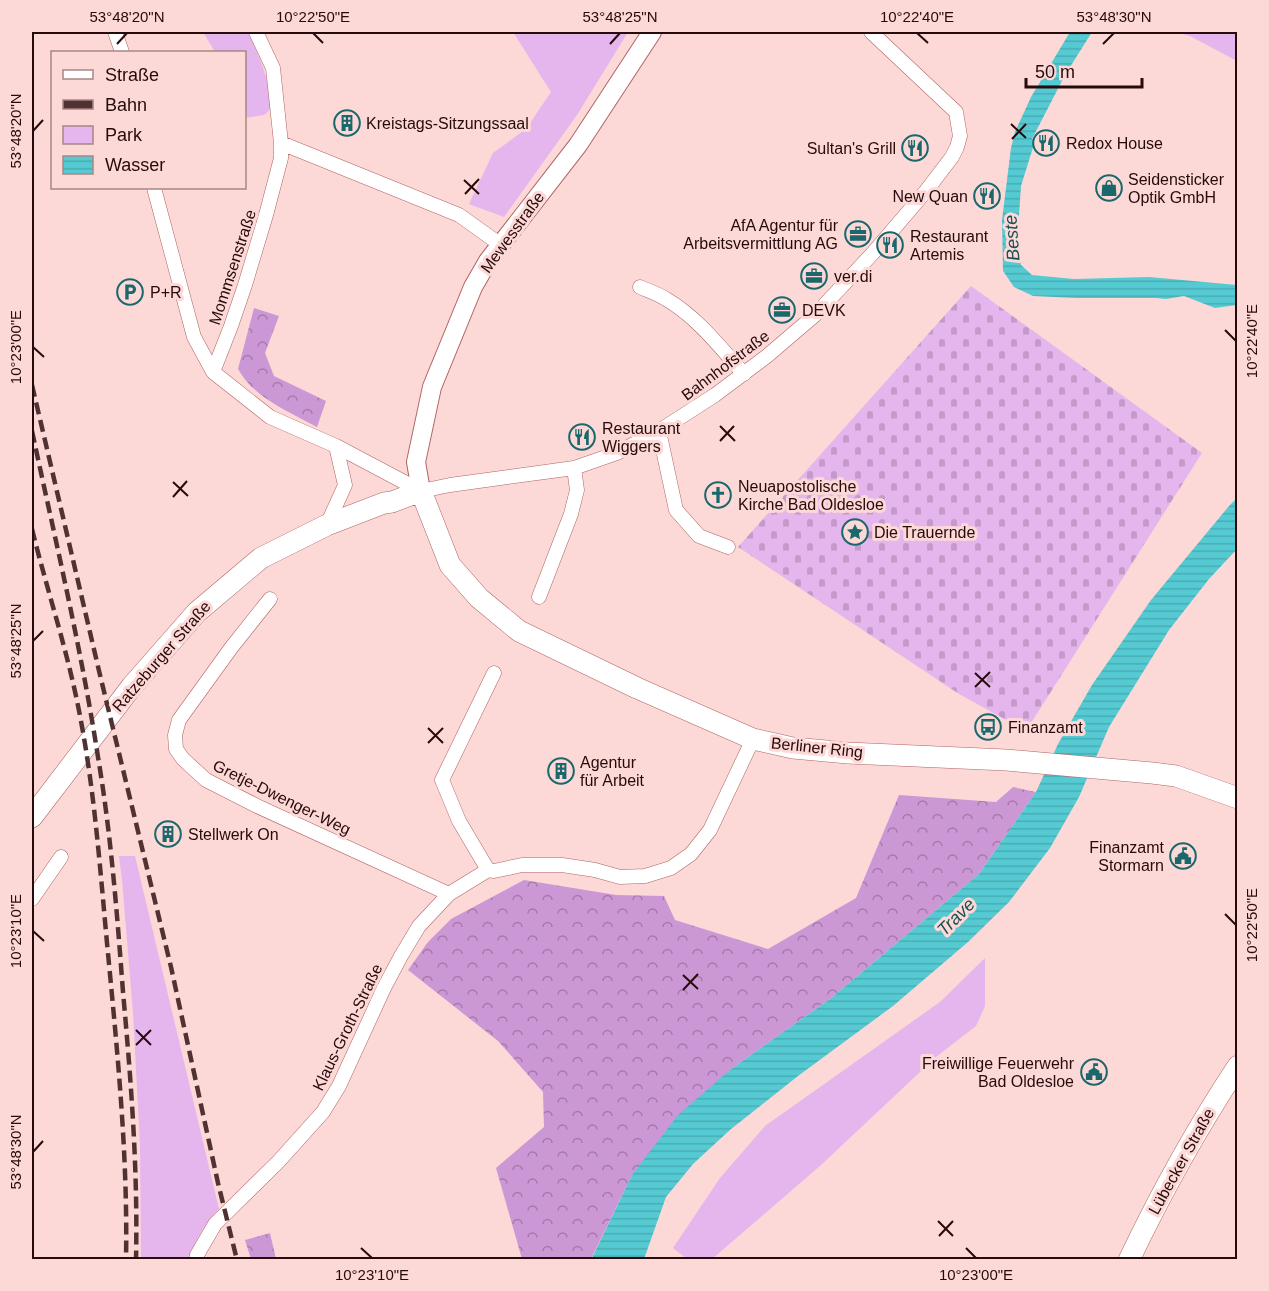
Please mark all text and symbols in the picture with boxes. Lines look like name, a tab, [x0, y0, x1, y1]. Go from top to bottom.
text: 53°48'20"N	[89, 8, 165, 25]
text: 10°22'50"E	[276, 8, 350, 25]
text: 53°48'25"N	[582, 8, 658, 25]
text: 10°22'40"E	[880, 8, 954, 25]
text: 53°48'30"N	[1076, 8, 1152, 25]
legend	[51, 51, 246, 189]
scale bar	[1026, 51, 1142, 89]
text: 50 m	[1035, 62, 1075, 82]
text: Straße	[105, 65, 159, 85]
text: 53°48'20"N	[7, 93, 24, 169]
text: Bahn	[105, 95, 147, 115]
building icon: Kreistags-Sitzungssaal	[332, 108, 362, 138]
place label: Kreistags-Sitzungssaal	[366, 115, 529, 132]
text: Park	[105, 125, 143, 145]
restaurant icon: Redox House	[1031, 128, 1061, 158]
restaurant icon: Sultan's Grill	[900, 133, 930, 163]
place label: Redox House	[1066, 135, 1163, 152]
place label: Sultan's Grill	[807, 140, 896, 157]
text: Wasser	[105, 155, 165, 175]
place label: Seidensticker Optik GmbH	[1128, 171, 1225, 206]
shop icon: Seidensticker Optik GmbH	[1094, 173, 1124, 203]
restaurant icon: New Quan	[972, 181, 1002, 211]
street label: Mewesstraße	[477, 188, 548, 276]
place label: New Quan	[892, 188, 968, 205]
street label: Mommsenstraße	[206, 207, 259, 327]
water label: Beste	[1000, 214, 1024, 262]
place label: AfA Agentur für Arbeitsvermittlung AG	[683, 217, 839, 252]
office icon: AfA Agentur für Arbeitsvermittlung AG	[843, 219, 873, 249]
place label: Restaurant Artemis	[910, 228, 989, 263]
restaurant icon: Restaurant Artemis	[875, 230, 905, 260]
office icon: ver.di	[799, 261, 829, 291]
place label: ver.di	[834, 268, 872, 285]
parking icon: P+R	[115, 277, 145, 307]
place label: P+R	[150, 284, 182, 301]
office icon: DEVK	[767, 295, 797, 325]
place label: DEVK	[802, 302, 846, 319]
text: 10°22'40"E	[1243, 304, 1260, 378]
text: 10°23'00"E	[7, 310, 24, 384]
street label: Bahnhofstraße	[678, 327, 772, 404]
place label: Restaurant Wiggers	[602, 420, 681, 455]
restaurant icon: Restaurant Wiggers	[567, 422, 597, 452]
place label: Neuapostolische Kirche Bad Oldesloe	[738, 478, 884, 513]
church icon: Neuapostolische Kirche Bad Oldesloe	[703, 480, 733, 510]
place icon: Die Trauernde	[840, 517, 870, 547]
place label: Die Trauernde	[874, 524, 975, 541]
street label: Ratzeburger Straße	[109, 598, 214, 715]
text: 53°48'25"N	[7, 603, 24, 679]
bus stop icon: Finanzamt	[973, 712, 1003, 742]
place label: Finanzamt	[1008, 719, 1083, 736]
street label: Berliner Ring	[770, 734, 864, 761]
place label: Agentur für Arbeit	[580, 754, 645, 789]
building icon: Agentur für Arbeit	[546, 756, 576, 786]
street label: Gretje-Dwenger-Weg	[210, 757, 353, 838]
building icon: Stellwerk On	[153, 819, 183, 849]
place label: Stellwerk On	[188, 826, 279, 843]
place label: Finanzamt Stormarn	[1089, 839, 1165, 874]
public building icon: Finanzamt Stormarn	[1168, 841, 1198, 871]
text: 10°22'50"E	[1243, 888, 1260, 962]
text: 10°23'10"E	[7, 894, 24, 968]
water label: Trave	[933, 894, 979, 940]
street label: Klaus-Groth-Straße	[309, 961, 386, 1093]
place label: Freiwillige Feuerwehr Bad Oldesloe	[922, 1055, 1075, 1090]
public building icon: Freiwillige Feuerwehr Bad Oldesloe	[1079, 1057, 1109, 1087]
street label: Lübecker Straße	[1145, 1105, 1218, 1217]
text: 53°48'30"N	[7, 1114, 24, 1190]
text: 10°23'10"E	[335, 1266, 409, 1283]
text: 10°23'00"E	[939, 1266, 1013, 1283]

